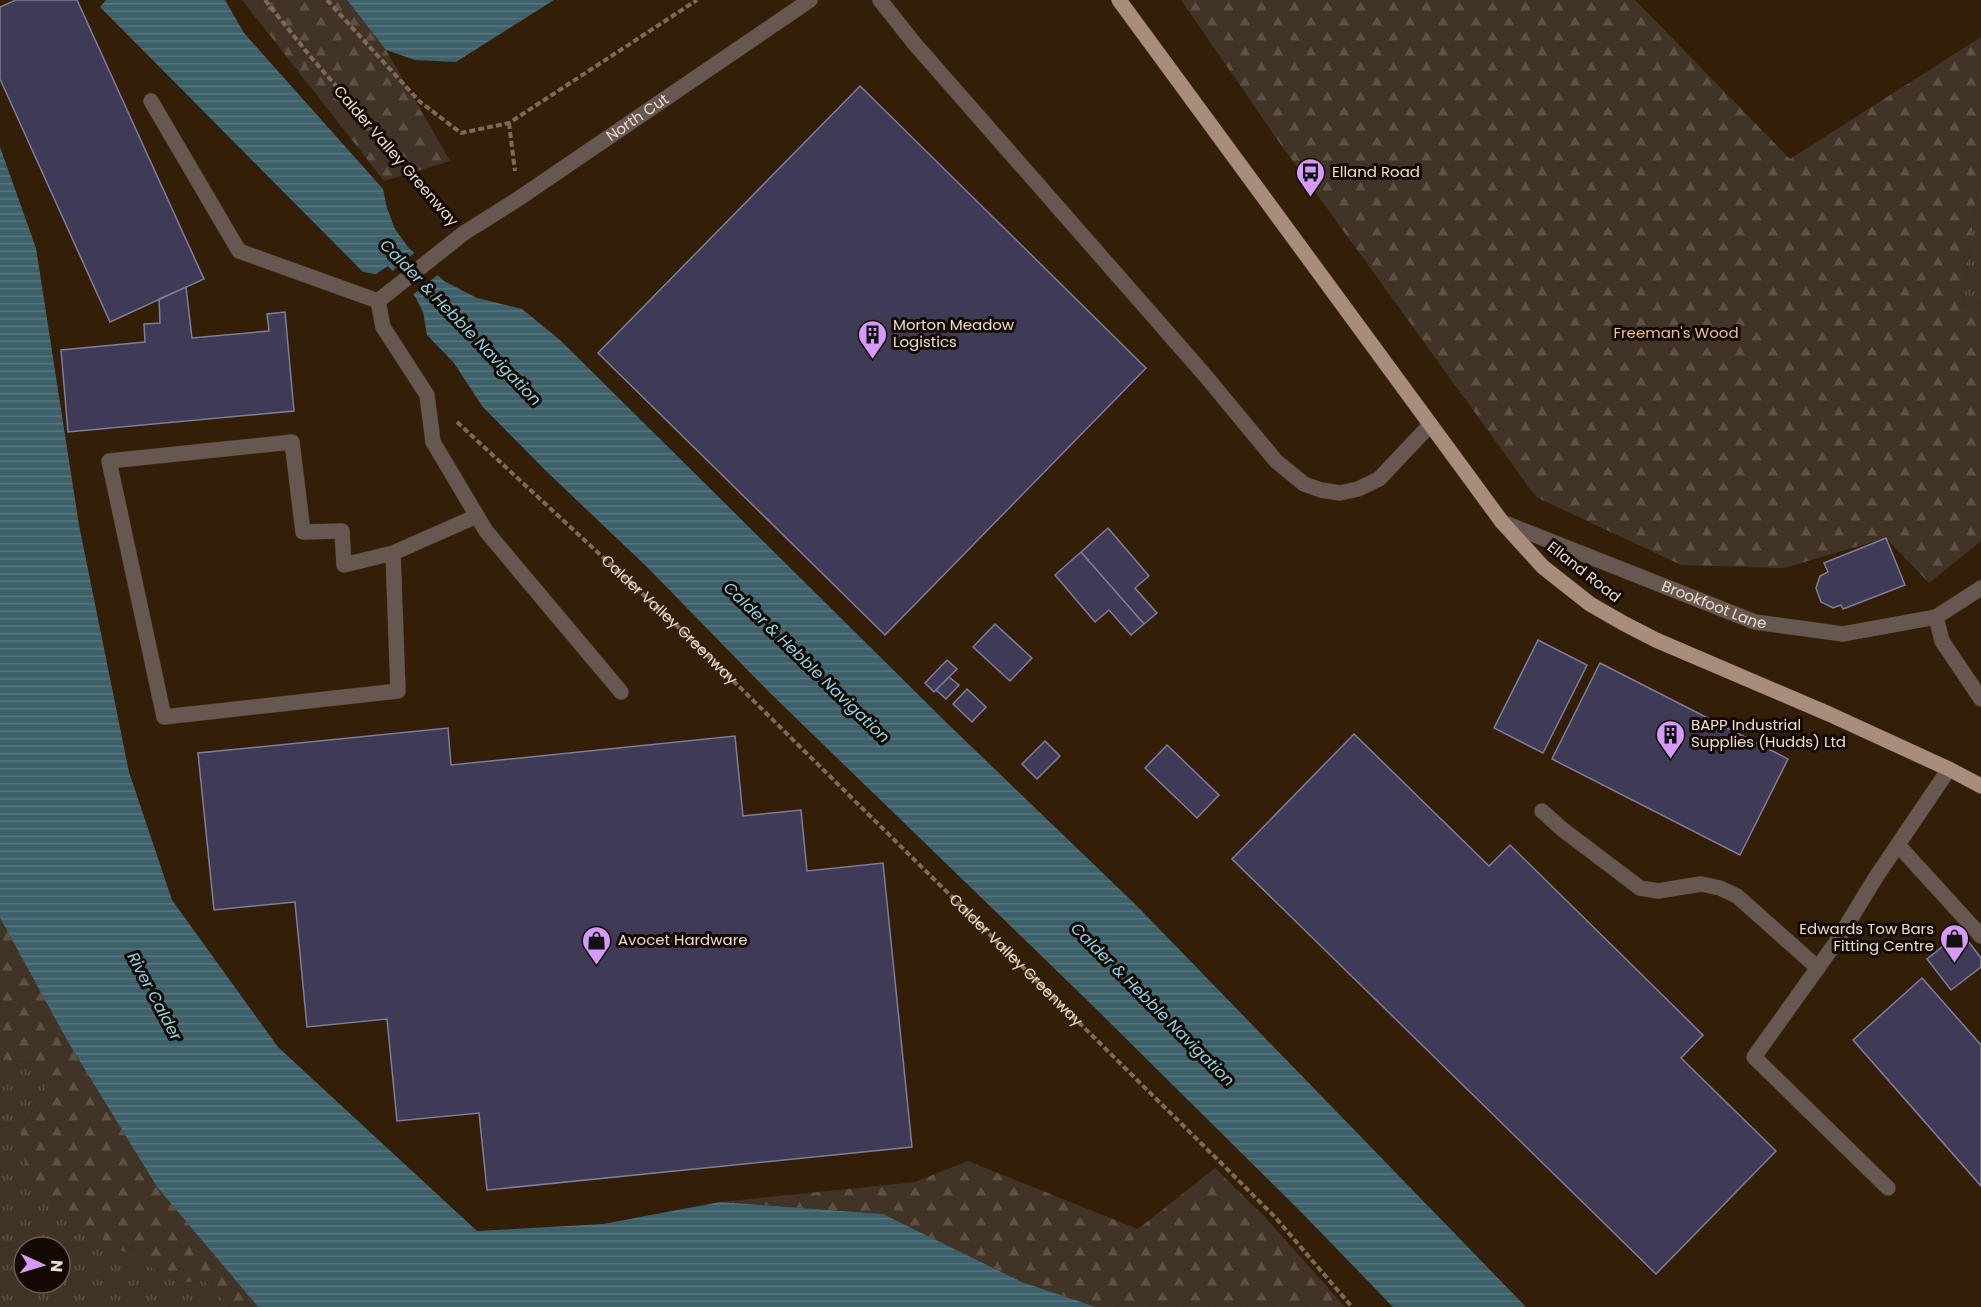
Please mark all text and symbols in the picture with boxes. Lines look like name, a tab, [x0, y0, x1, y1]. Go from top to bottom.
street label: Calder Valley Greenway	[329, 81, 464, 231]
street label: North Cut	[602, 88, 673, 146]
bus stop icon: Elland Road	[1295, 156, 1327, 198]
place label: Elland Road	[1332, 161, 1420, 182]
water label: Calder & Hebble Navigation	[375, 234, 547, 411]
place label: Morton Meadow Logistics	[893, 314, 1015, 352]
building icon: Morton Meadow Logistics	[856, 318, 888, 360]
park label: Freeman's Wood	[1613, 322, 1739, 343]
street label: Elland Road	[1543, 536, 1625, 607]
street label: Calder Valley Greenway	[597, 550, 743, 689]
street label: Brookfoot Lane	[1659, 575, 1768, 633]
water label: Calder & Hebble Navigation	[718, 576, 895, 748]
place label: BAPP Industrial Supplies (Hudds) Ltd	[1691, 714, 1846, 752]
building icon: BAPP Industrial Supplies (Hudds) Ltd	[1654, 718, 1686, 760]
street label: Calder Valley Greenway	[945, 889, 1088, 1031]
water label: Calder & Hebble Navigation	[1066, 917, 1240, 1091]
place label: Edwards Tow Bars Fitting Centre	[1799, 918, 1934, 956]
shop icon: Edwards Tow Bars Fitting Centre	[1939, 922, 1971, 964]
shop icon: Avocet Hardware	[581, 924, 613, 966]
place label: Avocet Hardware	[618, 929, 748, 950]
water label: River Calder	[122, 948, 188, 1045]
north arrow	[12, 1235, 72, 1295]
text: N	[45, 1259, 68, 1273]

